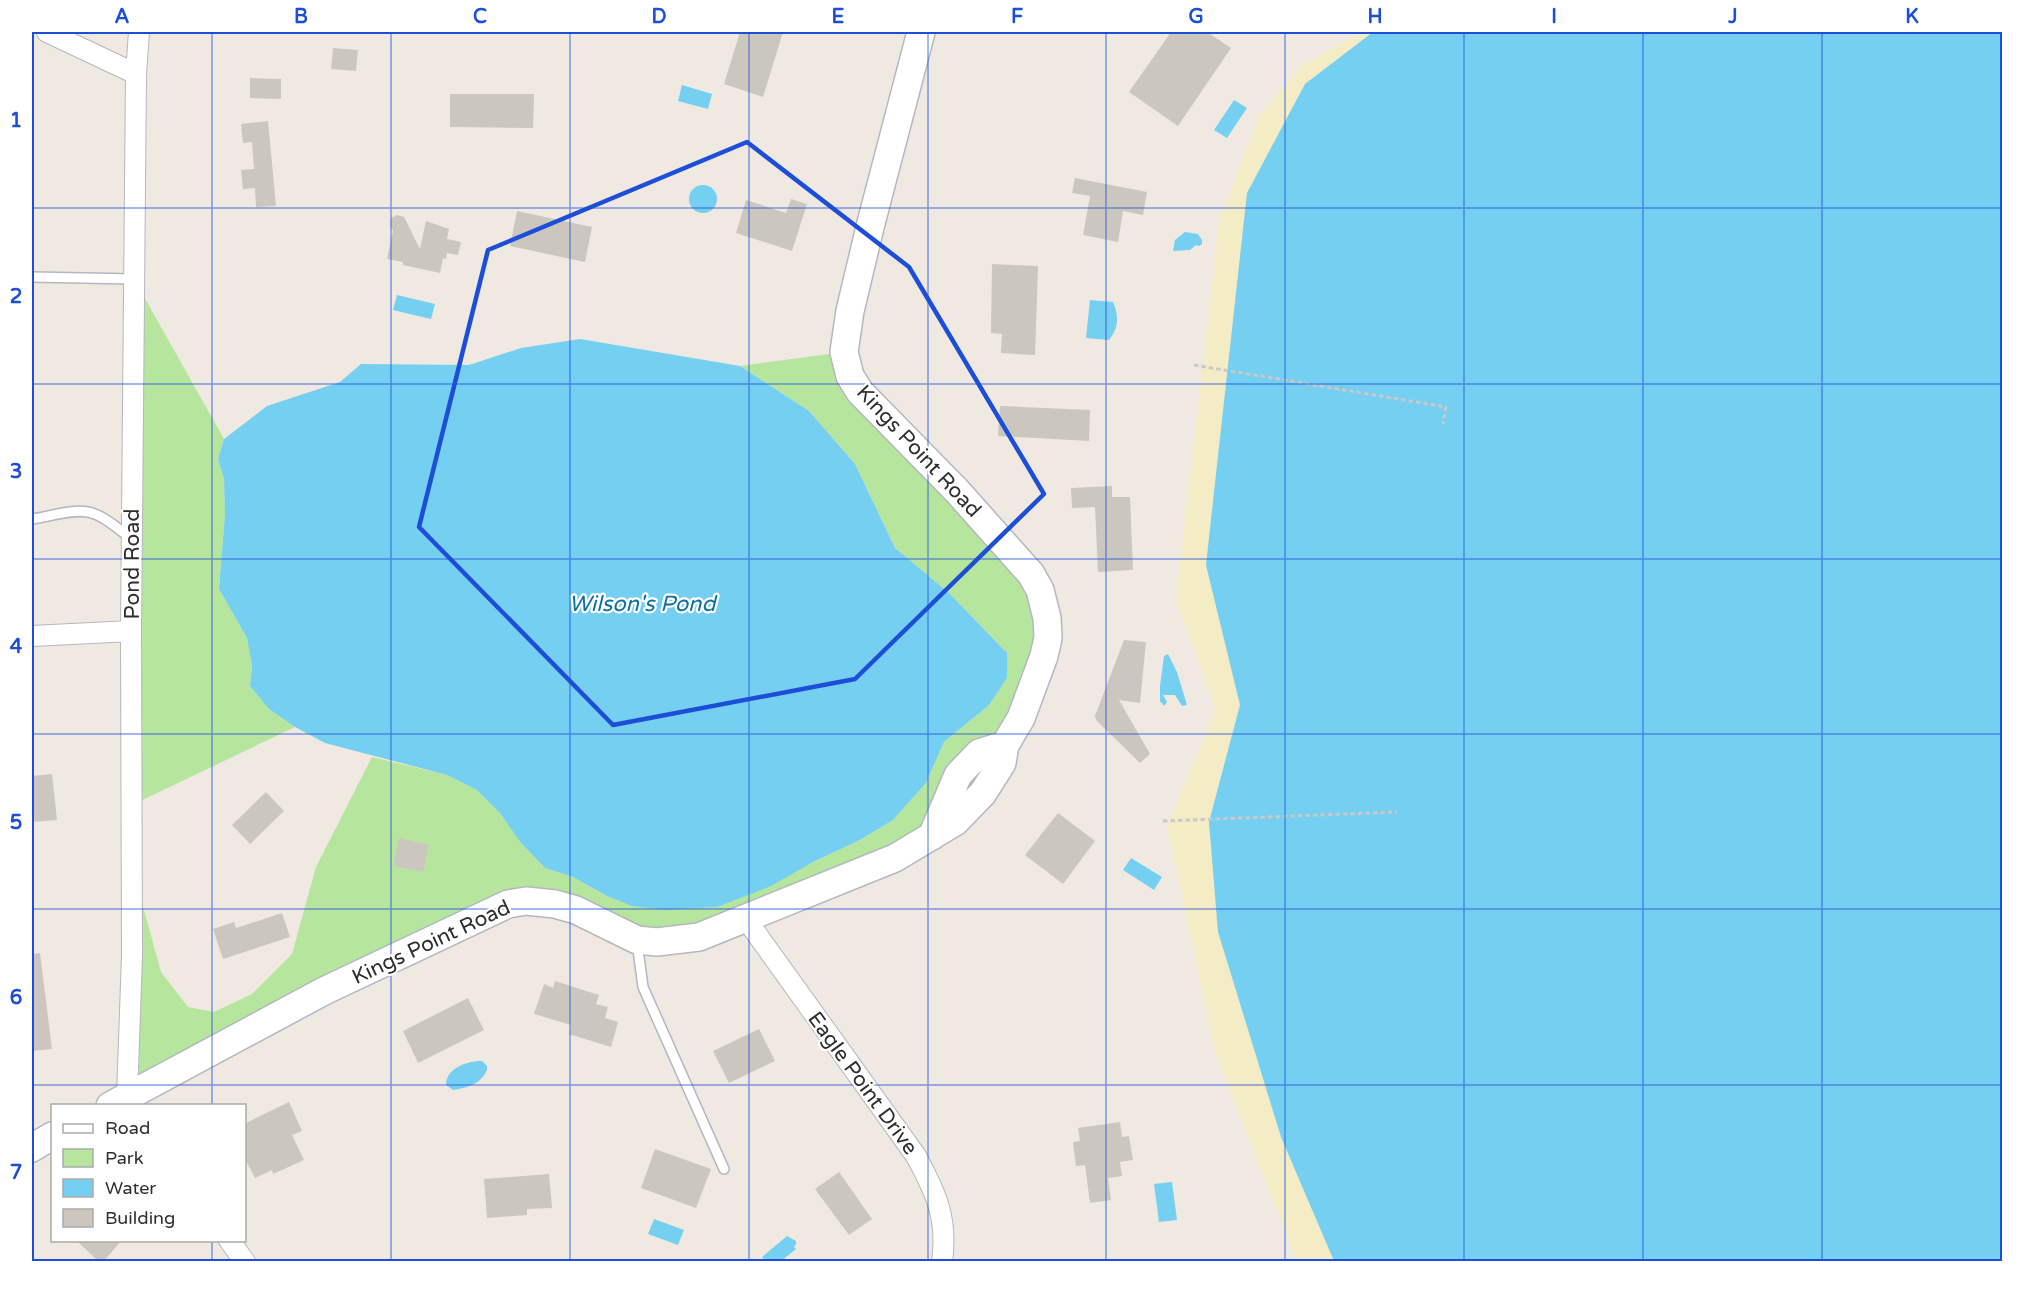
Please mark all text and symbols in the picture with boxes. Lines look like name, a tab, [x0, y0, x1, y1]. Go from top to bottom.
text: A	[115, 5, 130, 29]
text: B	[294, 5, 308, 29]
text: C	[473, 5, 487, 29]
text: D	[651, 5, 667, 29]
text: E	[832, 5, 845, 29]
text: F	[1011, 5, 1023, 29]
text: G	[1188, 5, 1204, 29]
text: H	[1367, 5, 1383, 29]
text: I	[1551, 5, 1557, 29]
text: J	[1727, 5, 1738, 29]
text: K	[1905, 5, 1919, 29]
text: 1	[10, 109, 22, 133]
text: 2	[10, 285, 22, 309]
street label: Kings Point Road	[851, 380, 986, 523]
text: 3	[10, 460, 22, 484]
street label: Pond Road	[120, 509, 145, 619]
water label: Wilson's Pond	[569, 591, 718, 617]
text: 4	[10, 635, 23, 659]
text: 5	[10, 811, 22, 835]
street label: Kings Point Road	[348, 895, 514, 990]
text: 6	[10, 986, 22, 1010]
street label: Eagle Point Drive	[802, 1007, 923, 1160]
legend	[51, 1104, 246, 1242]
text: Road	[105, 1117, 150, 1139]
text: Park	[105, 1147, 144, 1169]
text: 7	[10, 1161, 22, 1185]
text: Water	[105, 1177, 156, 1199]
text: Building	[105, 1207, 175, 1229]

